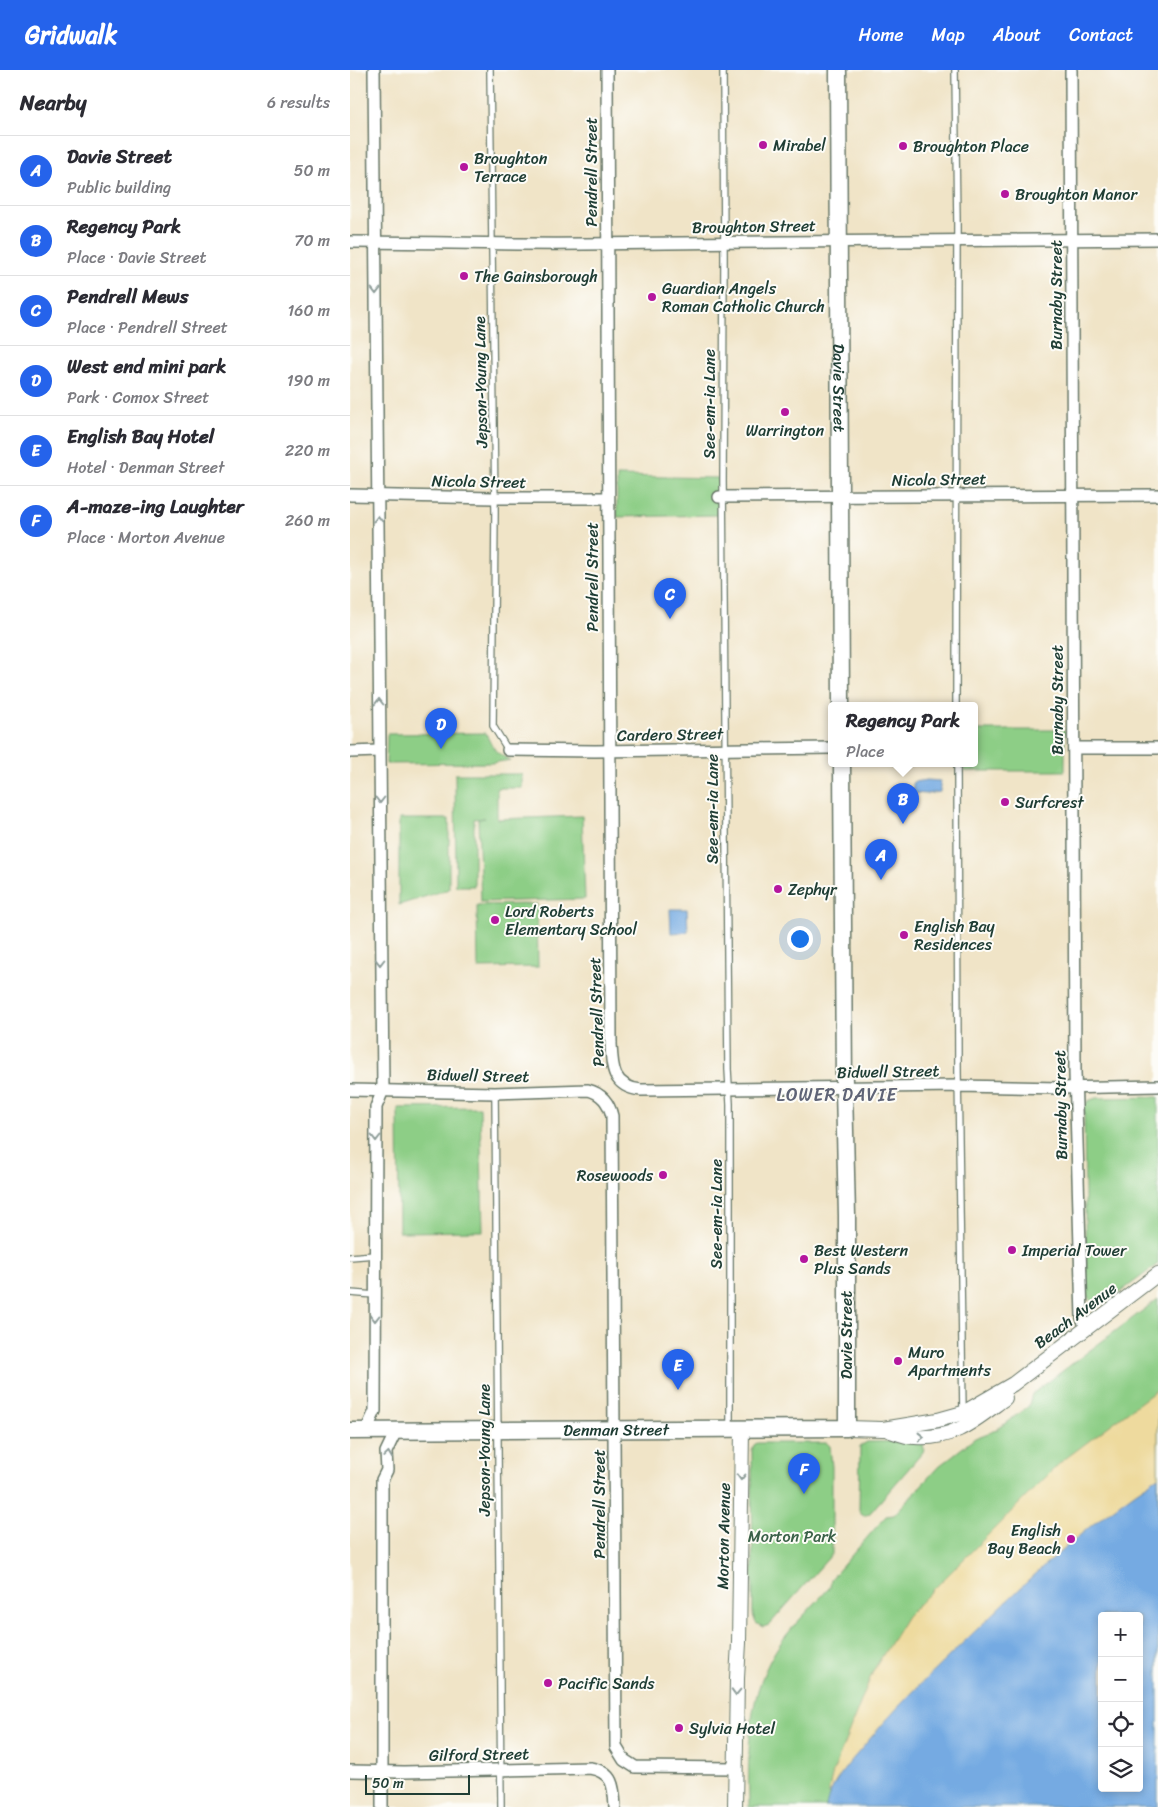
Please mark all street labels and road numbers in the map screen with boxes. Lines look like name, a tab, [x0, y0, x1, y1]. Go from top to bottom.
street label: Pendrell Street	[577, 117, 606, 227]
street label: Broughton Street	[692, 211, 816, 242]
street label: Burnaby Street	[1042, 240, 1071, 350]
street label: Jepson-Young Lane	[465, 316, 496, 449]
street label: Davie Street	[824, 344, 854, 432]
street label: See-em-ia Lane	[695, 349, 724, 459]
street label: Nicola Street	[891, 464, 987, 495]
street label: Nicola Street	[431, 466, 527, 497]
street label: Pendrell Street	[578, 522, 607, 632]
street label: Burnaby Street	[1043, 645, 1072, 755]
street label: Cardero Street	[617, 719, 724, 750]
street label: See-em-ia Lane	[698, 754, 727, 864]
street label: Pendrell Street	[580, 957, 613, 1067]
street label: Burnaby Street	[1045, 1050, 1076, 1160]
street label: Bidwell Street	[836, 1056, 940, 1087]
street label: Bidwell Street	[426, 1060, 530, 1091]
street label: See-em-ia Lane	[702, 1159, 731, 1269]
street label: Beach Avenue	[1027, 1274, 1123, 1356]
street label: Davie Street	[832, 1291, 861, 1379]
street label: Jepson-Young Lane	[470, 1384, 499, 1517]
street label: Denman Street	[563, 1415, 669, 1445]
street label: Pendrell Street	[585, 1449, 614, 1559]
street label: Morton Avenue	[708, 1482, 739, 1590]
street label: Gilford Street	[429, 1739, 529, 1770]

